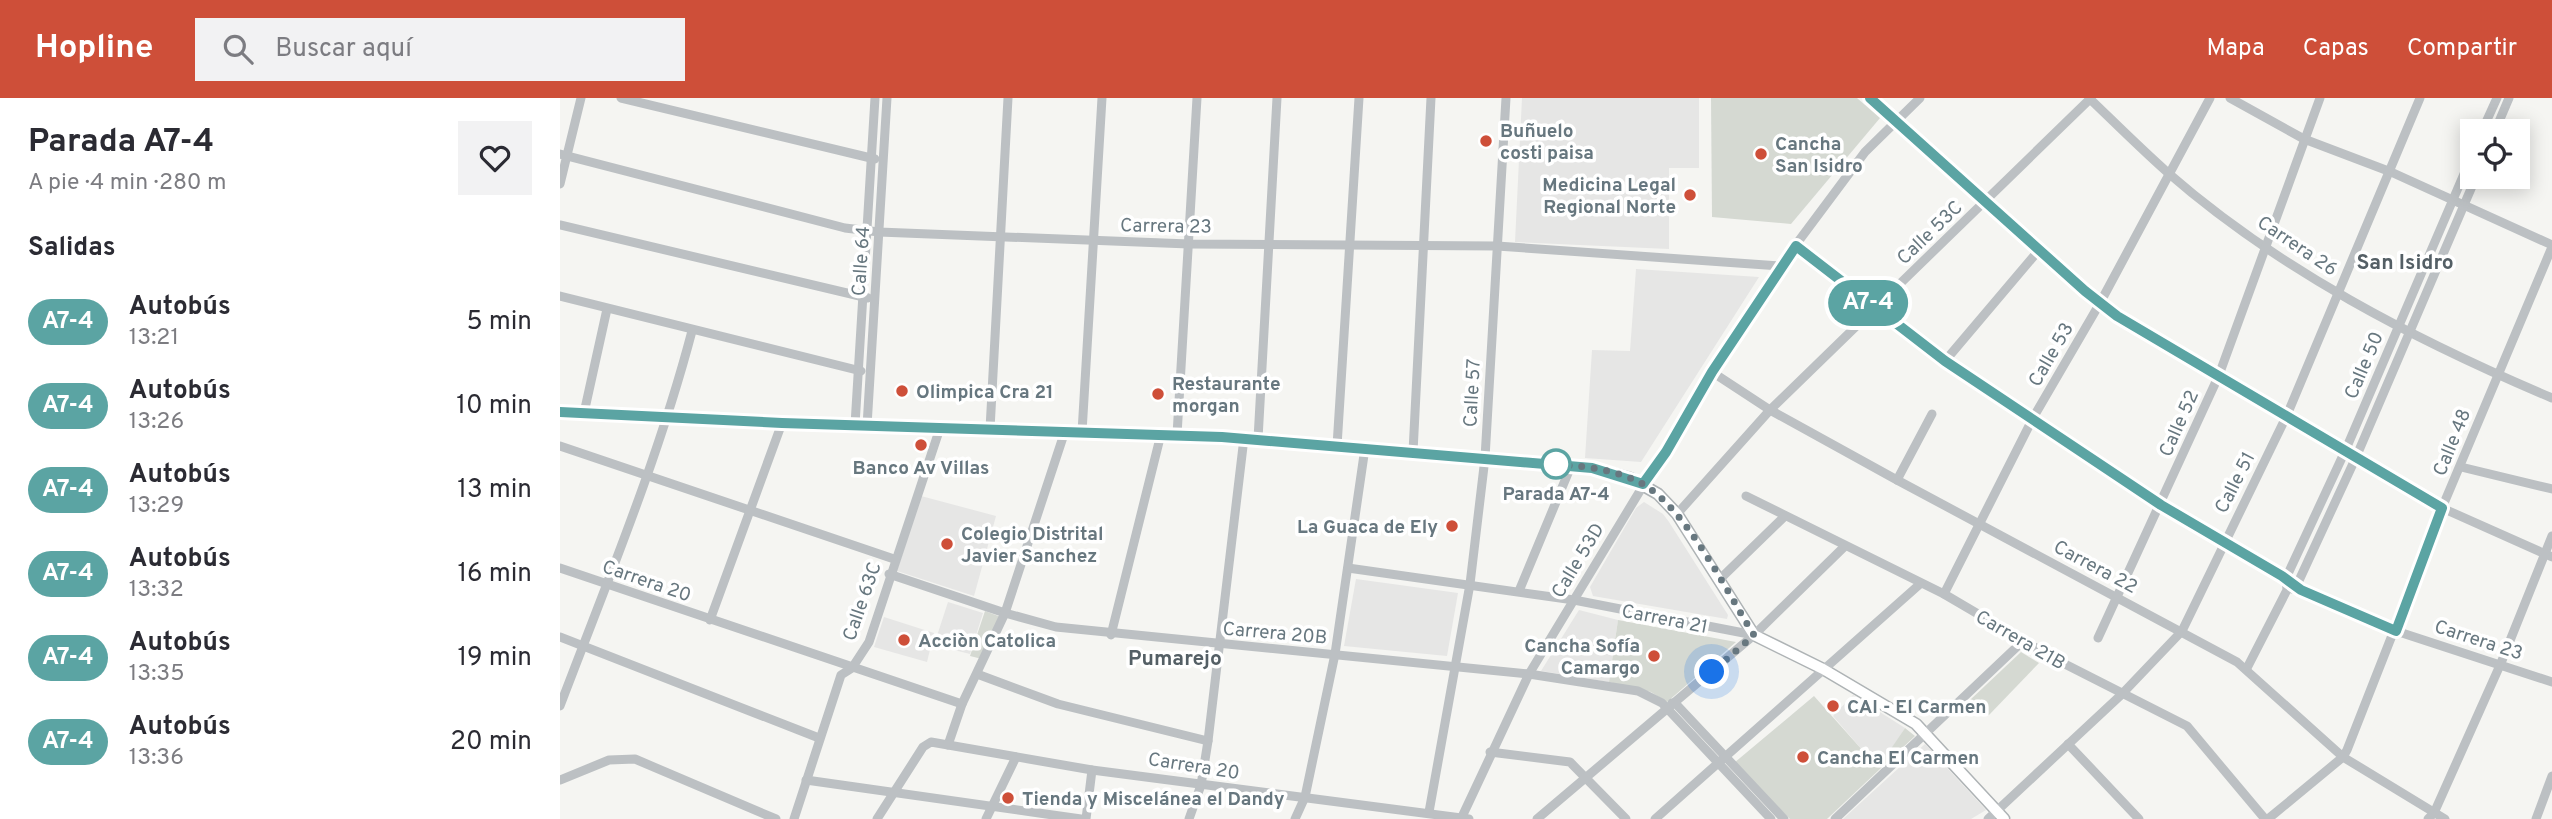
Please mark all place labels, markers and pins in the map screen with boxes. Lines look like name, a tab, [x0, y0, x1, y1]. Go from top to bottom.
place label: Buñuelo costi paisa	[1500, 120, 1594, 166]
marker: Buñuelo costi paisa	[1478, 133, 1494, 149]
place label: Cancha San Isidro	[1775, 133, 1863, 179]
marker: Cancha San Isidro	[1753, 146, 1769, 162]
place label: Medicina Legal Regional Norte	[1542, 174, 1676, 220]
marker: Medicina Legal Regional Norte	[1682, 187, 1698, 203]
place label: Restaurante morgan	[1172, 373, 1281, 419]
place label: Olimpica Cra 21	[916, 381, 1054, 405]
marker: Olimpica Cra 21	[894, 383, 910, 399]
marker: Restaurante morgan	[1150, 386, 1166, 402]
marker: Banco Av Villas	[913, 437, 929, 453]
marker: Parada A7-4	[1541, 449, 1571, 479]
place label: Banco Av Villas	[853, 457, 989, 481]
place label: Parada A7-4	[1502, 483, 1610, 507]
place label: La Guaca de Ely	[1297, 516, 1438, 540]
marker: La Guaca de Ely	[1444, 518, 1460, 534]
place label: Colegio Distrital Javier Sanchez	[961, 523, 1103, 569]
marker: Colegio Distrital Javier Sanchez	[939, 536, 955, 552]
place label: Acciòn Catolica	[918, 630, 1056, 654]
marker: Acciòn Catolica	[896, 632, 912, 648]
place label: Cancha Sofía Camargo	[1524, 635, 1640, 681]
marker: Cancha Sofía Camargo	[1646, 648, 1662, 664]
place label: CAI - El Carmen	[1847, 696, 1987, 720]
marker: CAI - El Carmen	[1825, 698, 1841, 714]
place label: Cancha El Carmen	[1817, 747, 1979, 771]
marker: Cancha El Carmen	[1795, 749, 1811, 765]
place label: Tienda y Miscelánea el Dandy	[1022, 788, 1285, 812]
marker: Tienda y Miscelánea el Dandy	[1000, 790, 1016, 806]

